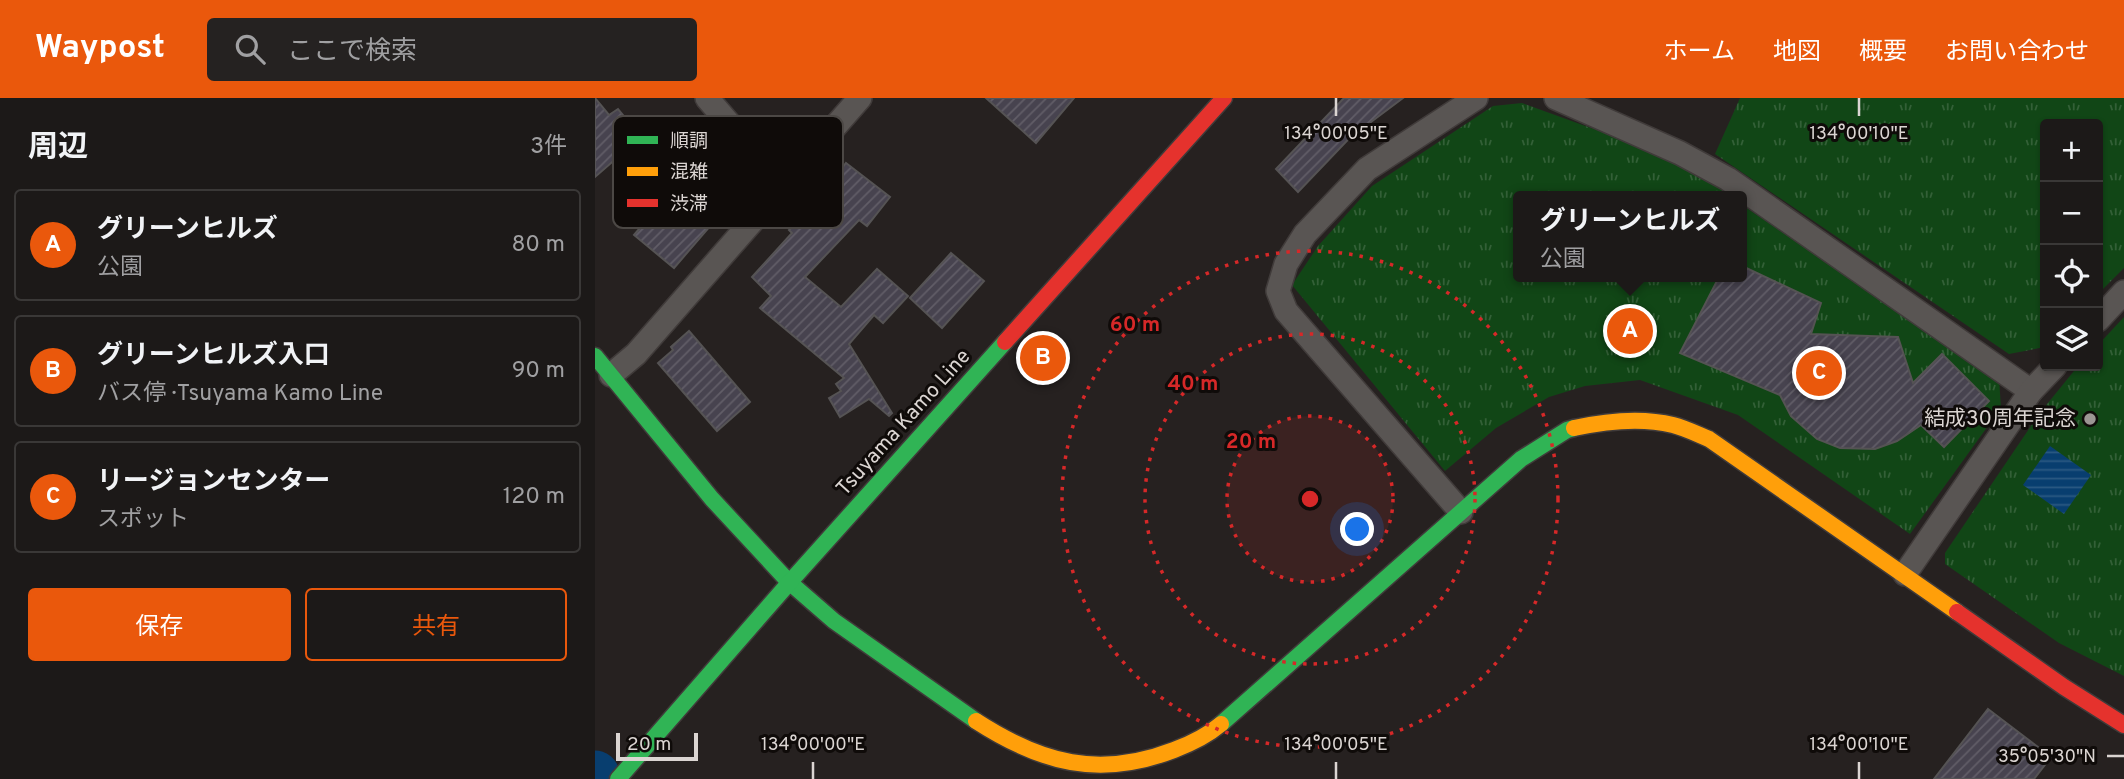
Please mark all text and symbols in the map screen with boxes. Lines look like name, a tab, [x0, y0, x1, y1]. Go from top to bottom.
search box	[207, 18, 697, 81]
text: Waypost	[35, 28, 165, 70]
icon: search	[231, 30, 269, 68]
text: ここで検索	[287, 36, 417, 69]
text: ホーム	[1664, 38, 1735, 68]
text: 地図	[1773, 38, 1821, 68]
text: 概要	[1859, 38, 1907, 68]
text: お問い合わせ	[1945, 38, 2089, 68]
legend	[613, 116, 843, 228]
map controls	[2040, 119, 2103, 371]
button: +	[2040, 119, 2103, 182]
text: 134°00'05"E	[1284, 123, 1388, 146]
text: 134°00'10"E	[1809, 123, 1909, 146]
text: 周辺	[28, 130, 88, 167]
text: 順調	[670, 130, 708, 154]
text: 3件	[530, 133, 567, 162]
text: 混雑	[670, 161, 708, 185]
button: −	[2040, 182, 2103, 245]
popup	[1513, 191, 1747, 282]
text: 渋滞	[670, 193, 708, 217]
text: グリーンヒルズ	[1540, 206, 1720, 239]
text: グリーンヒルズ	[97, 214, 278, 247]
text: A	[45, 231, 61, 260]
text: 80 m	[512, 231, 565, 260]
button: locate	[2040, 245, 2103, 308]
text: 公園	[1540, 246, 1586, 275]
text: 公園	[97, 254, 143, 283]
pin: A	[1607, 305, 1653, 357]
button: layers	[2040, 308, 2103, 371]
text: 60 m	[1110, 312, 1160, 339]
pin: B	[1020, 332, 1066, 384]
text: グリーンヒルズ入口	[97, 340, 330, 373]
street label: Tsuyama Kamo Line	[831, 344, 977, 502]
pin: C	[1796, 347, 1842, 399]
text: B	[45, 357, 61, 386]
text: 90 m	[512, 357, 565, 386]
text: 40 m	[1168, 371, 1218, 398]
text: バス停 · Tsuyama Kamo Line	[97, 380, 383, 409]
place label: 結成30周年記念	[1924, 406, 2076, 433]
marker: 結成30周年記念	[2082, 411, 2098, 427]
text: 20 m	[1226, 429, 1276, 456]
text: リージョンセンター	[97, 466, 330, 499]
text: C	[46, 483, 60, 512]
text: 120 m	[503, 483, 565, 512]
centre of rings	[1298, 487, 1322, 511]
text: スポット	[97, 506, 189, 535]
your location	[1340, 512, 1374, 546]
button: 保存	[28, 588, 291, 661]
button: 共有	[305, 588, 567, 661]
scale bar	[616, 730, 698, 762]
text: 20 m	[627, 733, 671, 757]
text: 134°00'00"E	[761, 734, 865, 757]
text: 134°00'05"E	[1284, 734, 1388, 757]
text: 134°00'10"E	[1809, 734, 1909, 757]
text: 35°05'30"N	[1998, 746, 2096, 769]

